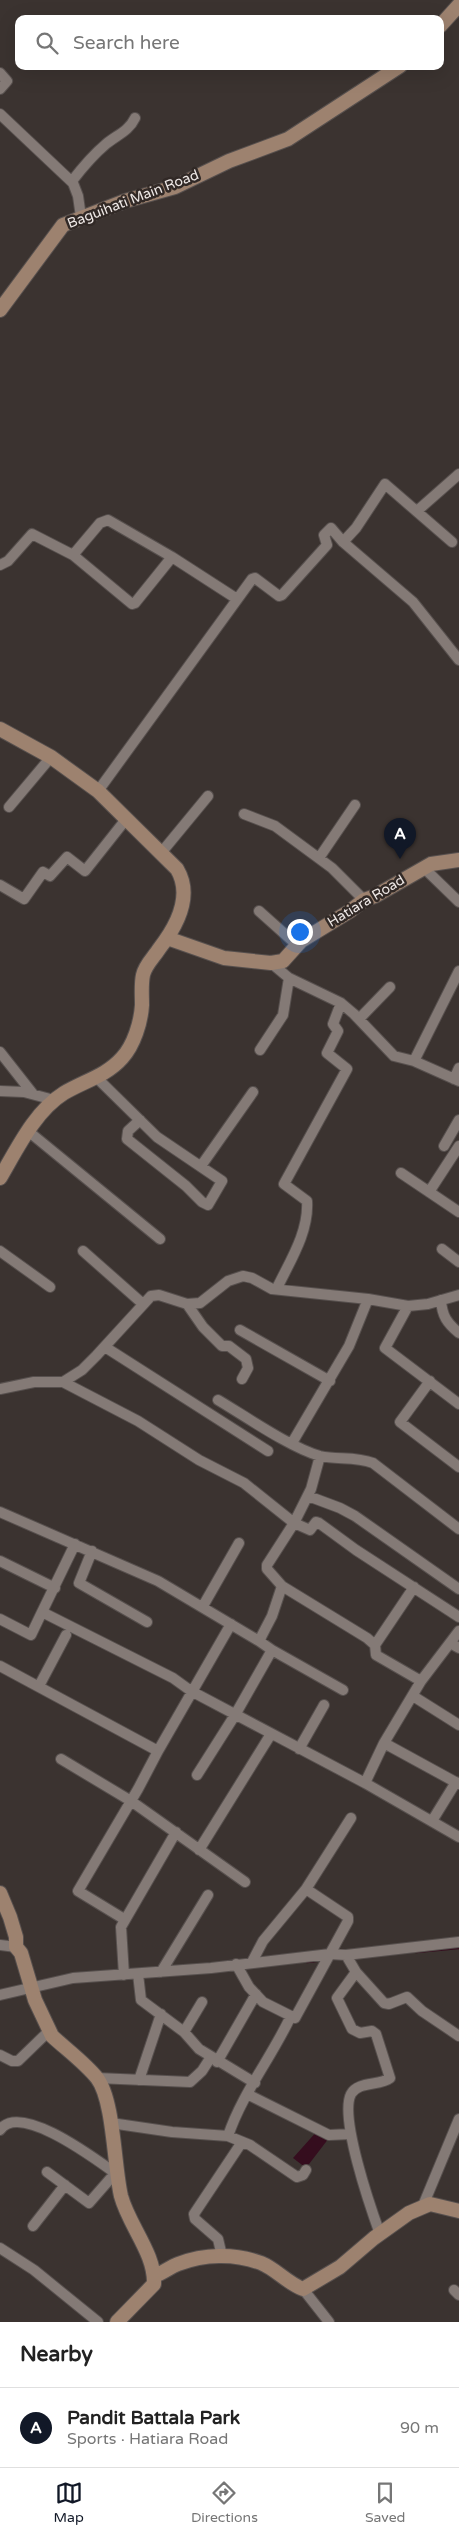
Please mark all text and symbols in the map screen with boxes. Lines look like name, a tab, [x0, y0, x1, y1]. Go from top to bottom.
search box	[15, 15, 444, 70]
icon: search	[33, 29, 61, 57]
text: Search here	[73, 32, 180, 54]
street label: Baguihati Main Road	[65, 166, 201, 232]
pin: A	[384, 818, 416, 859]
street label: Hatiara Road	[324, 871, 408, 931]
your location	[287, 919, 313, 945]
text: Nearby	[20, 2342, 93, 2367]
text: Pandit Battala Park	[67, 2407, 240, 2429]
text: A	[30, 2418, 42, 2438]
text: 90 m	[400, 2418, 439, 2438]
text: Sports · Hatiara Road	[67, 2429, 228, 2449]
tab: Map	[54, 2479, 84, 2526]
tab: Directions	[191, 2479, 258, 2526]
tab: Saved	[365, 2479, 405, 2526]

